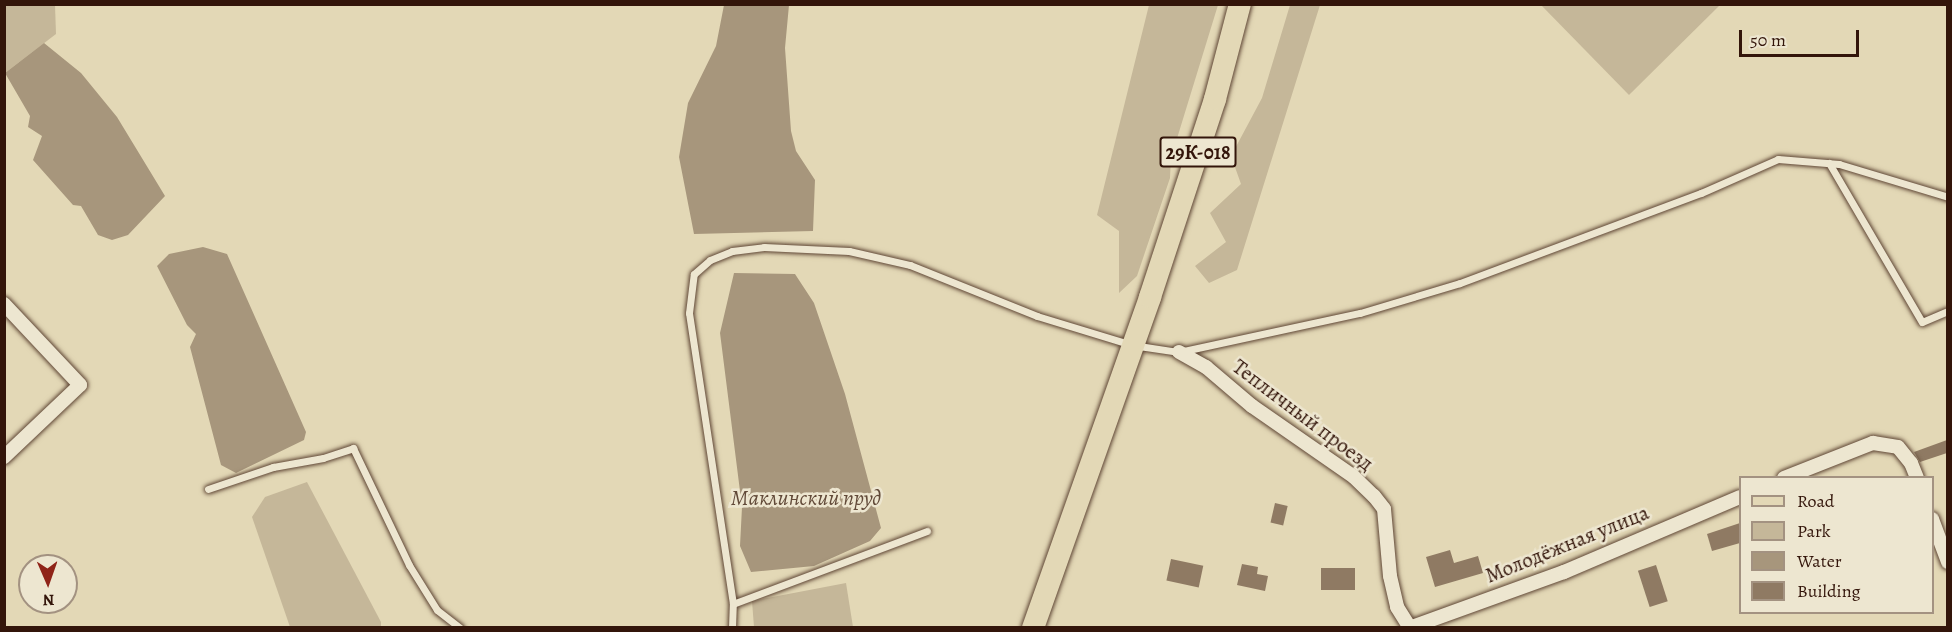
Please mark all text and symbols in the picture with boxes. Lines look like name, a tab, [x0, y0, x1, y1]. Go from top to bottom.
scale bar	[1742, 18, 1862, 56]
text: 50 m	[1750, 28, 1786, 52]
road number: 29К-018	[1159, 135, 1237, 169]
street label: Тепличный проезд	[1228, 354, 1378, 476]
legend	[1739, 476, 1934, 614]
water label: Маклинский пруд	[731, 486, 881, 512]
text: Road	[1797, 489, 1834, 513]
street label: Молодёжная улица	[1482, 500, 1652, 588]
text: Park	[1797, 519, 1831, 543]
text: Water	[1797, 549, 1842, 573]
north arrow	[18, 554, 78, 614]
text: Building	[1797, 579, 1861, 603]
text: N	[42, 589, 55, 611]

